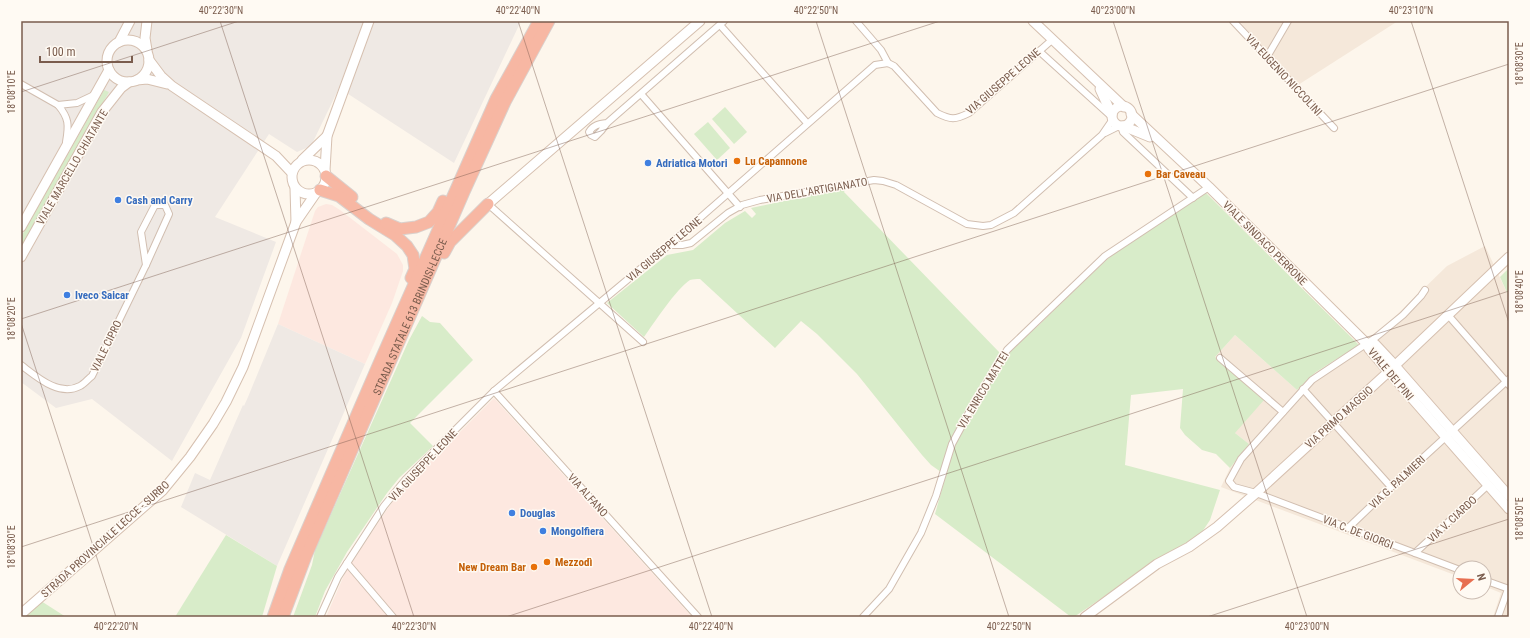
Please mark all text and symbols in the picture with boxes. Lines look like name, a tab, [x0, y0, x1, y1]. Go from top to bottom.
text: 40°22'30"N	[199, 5, 243, 16]
text: 40°22'40"N	[496, 5, 540, 16]
text: 40°22'50"N	[794, 5, 838, 16]
text: 40°23'00"N	[1091, 5, 1135, 16]
text: 40°23'10"N	[1389, 5, 1433, 16]
street label: VIA EUGENIO NICCOLINI	[1243, 32, 1325, 119]
scale bar	[40, 38, 132, 64]
text: 18°08'30"E	[1514, 42, 1525, 86]
text: 100 m	[46, 45, 76, 59]
street label: VIA GIUSEPPE LEONE	[963, 45, 1044, 117]
text: 18°08'10"E	[6, 70, 17, 114]
street label: VIALE MARCELLO CHIATANTE	[34, 107, 111, 227]
place label: Lu Capannone	[745, 155, 807, 168]
marker: Lu Capannone	[732, 156, 742, 166]
place label: Adriatica Motori	[656, 157, 728, 170]
marker: Adriatica Motori	[643, 158, 653, 168]
place label: Bar Caveau	[1156, 168, 1206, 181]
marker: Bar Caveau	[1143, 169, 1153, 179]
street label: VIA DELL'ARTIGIANATO	[766, 175, 868, 206]
place label: Cash and Carry	[126, 194, 193, 207]
marker: Cash and Carry	[113, 195, 123, 205]
street label: VIALE SINDACO PERRONE	[1220, 199, 1310, 289]
street label: VIA GIUSEPPE LEONE	[624, 214, 705, 285]
street label: STRADA STATALE 613 BRINDISI-LECCE	[371, 236, 450, 397]
text: 18°08'40"E	[1514, 270, 1525, 314]
place label: Iveco Saicar	[75, 289, 129, 302]
marker: Iveco Saicar	[62, 290, 72, 300]
text: 18°08'20"E	[6, 297, 17, 341]
street label: VIALE CIPRO	[88, 318, 125, 374]
street label: VIALE DEI PINI	[1365, 346, 1416, 403]
street label: VIA ENRICO MATTEI	[955, 349, 1012, 431]
street label: VIA PRIMO MAGGIO	[1303, 383, 1376, 451]
street label: VIA GIUSEPPE LEONE	[386, 426, 461, 504]
street label: VIA G. PALMIERI	[1367, 453, 1428, 512]
street label: VIA ALFANO	[565, 471, 610, 520]
street label: STRADA PROVINCIALE LECCE - SURBO	[38, 478, 172, 600]
street label: VIA V. CIARDO	[1425, 493, 1480, 545]
text: 18°08'50"E	[1514, 497, 1525, 541]
place label: Douglas	[520, 507, 556, 520]
marker: Douglas	[507, 508, 517, 518]
street label: VIA C. DE GIORGI	[1321, 513, 1395, 552]
text: 18°08'30"E	[6, 525, 17, 569]
place label: Mongolfiera	[551, 525, 604, 538]
marker: Mongolfiera	[538, 526, 548, 536]
place label: Mezzodì	[555, 556, 592, 569]
marker: Mezzodì	[542, 557, 552, 567]
north arrow	[1452, 560, 1492, 600]
place label: New Dream Bar	[459, 561, 526, 574]
marker: New Dream Bar	[529, 562, 539, 572]
text: N	[1474, 572, 1488, 583]
text: 40°22'20"N	[94, 621, 138, 632]
text: 40°22'30"N	[392, 621, 436, 632]
text: 40°22'40"N	[689, 621, 733, 632]
text: 40°22'50"N	[987, 621, 1031, 632]
text: 40°23'00"N	[1285, 621, 1329, 632]

